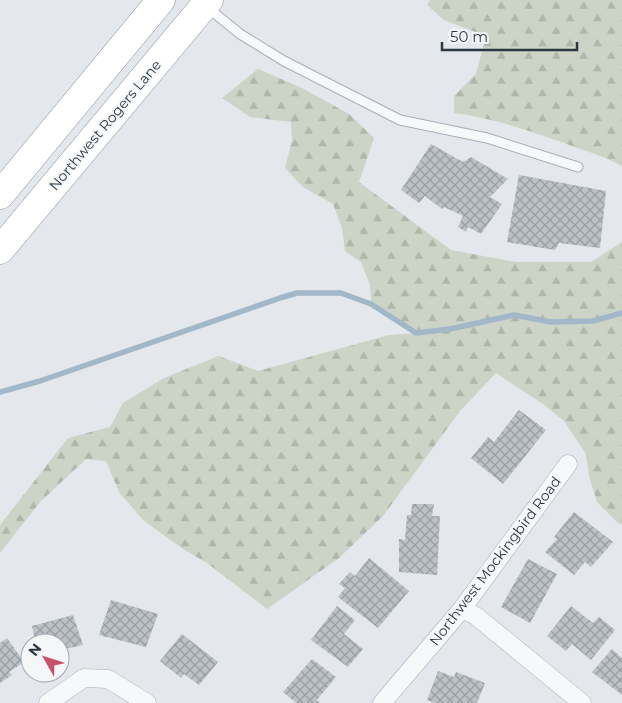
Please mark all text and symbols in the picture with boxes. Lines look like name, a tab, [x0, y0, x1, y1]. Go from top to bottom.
scale bar	[442, 20, 577, 52]
text: 50 m	[450, 27, 488, 46]
street label: Northwest Rogers Lane	[45, 56, 165, 194]
street label: Northwest Mockingbird Road	[425, 473, 565, 649]
north arrow	[20, 633, 70, 683]
text: N	[24, 640, 45, 660]

